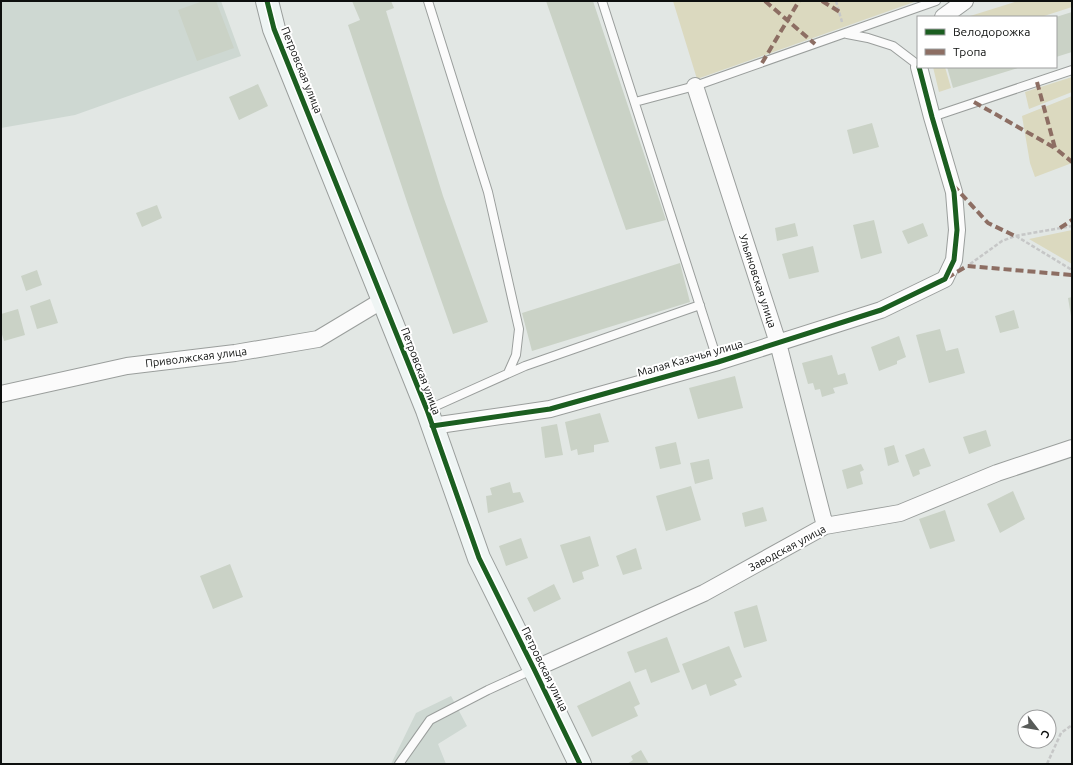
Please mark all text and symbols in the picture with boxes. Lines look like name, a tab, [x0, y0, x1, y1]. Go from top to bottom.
legend	[917, 16, 1057, 68]
street label: Петровская улица	[279, 25, 325, 115]
text: Велодорожка	[953, 25, 1030, 38]
text: Тропа	[953, 45, 986, 58]
street label: Ульяновская улица	[737, 233, 779, 329]
street label: Петровская улица	[399, 326, 443, 416]
street label: Малая Казачья улица	[636, 337, 744, 379]
street label: Приволжская улица	[144, 345, 248, 369]
street label: Заводская улица	[746, 523, 828, 573]
street label: Петровская улица	[519, 625, 571, 713]
north arrow	[1017, 709, 1057, 749]
text: С	[1039, 728, 1053, 740]

